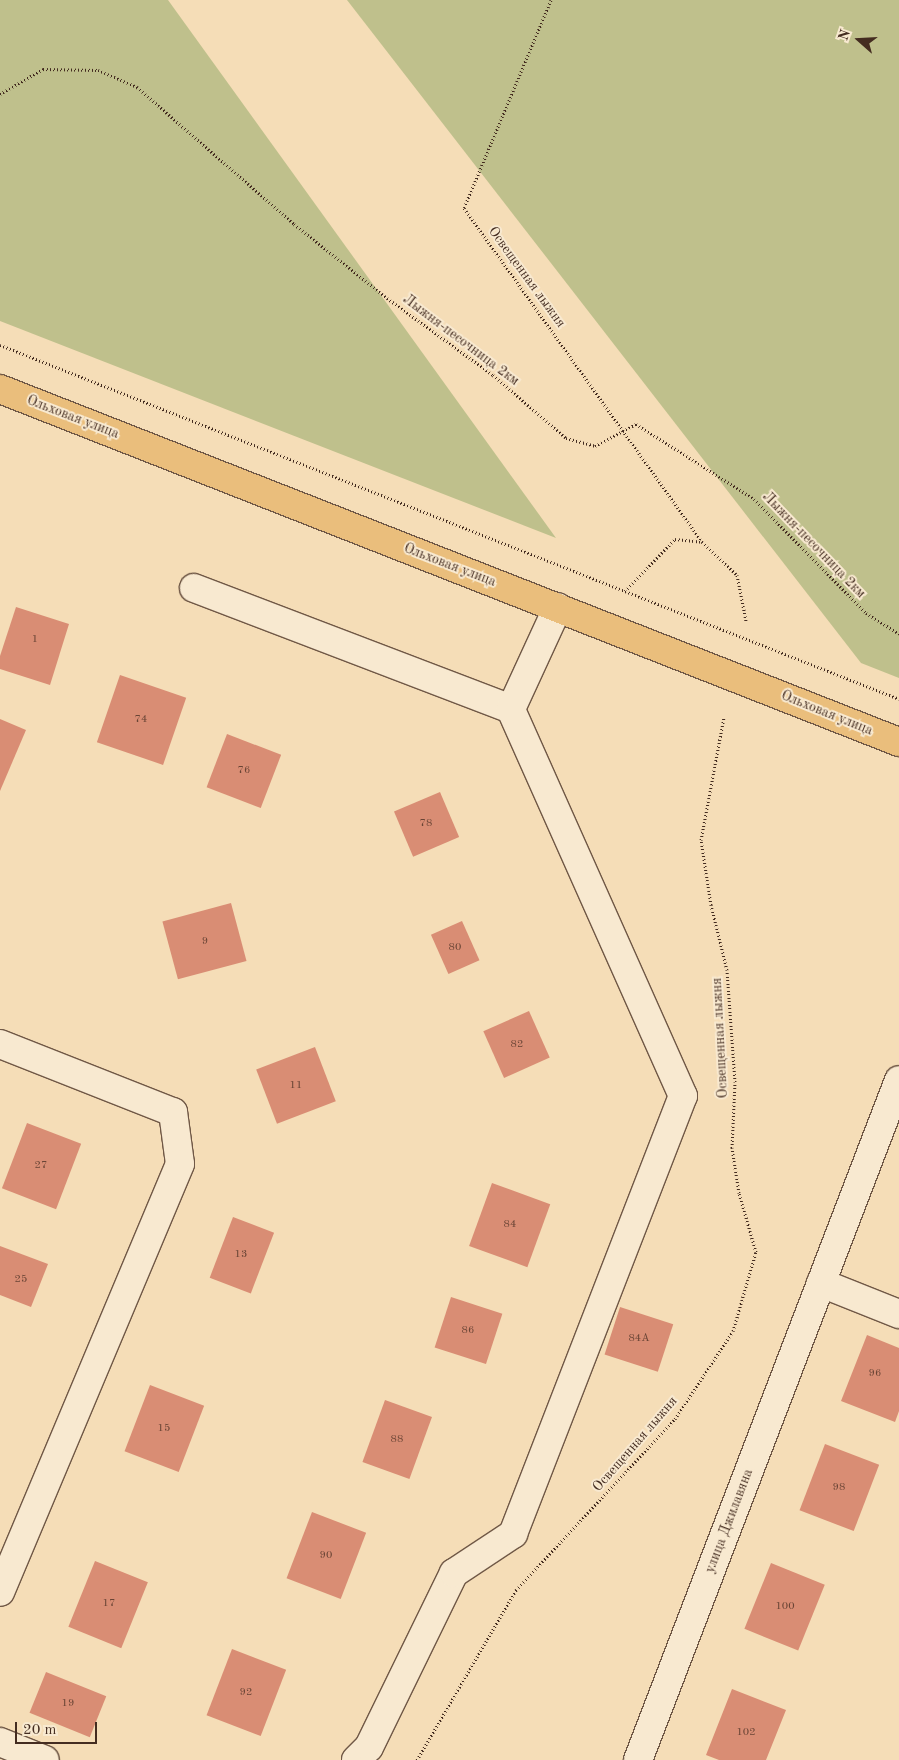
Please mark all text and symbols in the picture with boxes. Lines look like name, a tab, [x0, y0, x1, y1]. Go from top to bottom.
north arrow	[834, 15, 884, 65]
text: N	[836, 28, 853, 42]
street label: Освещенная лыжня	[485, 223, 569, 331]
street label: Лыжня-песочница 2км	[399, 291, 523, 389]
street label: Ольховая улица	[25, 392, 121, 442]
street label: Лыжня-песочница 2км	[759, 488, 869, 602]
street label: Ольховая улица	[402, 540, 498, 590]
house number: 1	[32, 633, 38, 647]
street label: Ольховая улица	[779, 687, 875, 739]
house number: 74	[135, 713, 147, 727]
house number: 76	[238, 764, 250, 778]
house number: 78	[420, 817, 432, 831]
house number: 9	[202, 935, 208, 949]
house number: 80	[449, 941, 461, 955]
street label: Освещенная лыжня	[708, 977, 732, 1099]
house number: 82	[511, 1038, 523, 1052]
house number: 11	[290, 1079, 302, 1093]
house number: 27	[35, 1159, 47, 1173]
house number: 84	[504, 1218, 516, 1232]
house number: 13	[235, 1248, 247, 1262]
house number: 25	[15, 1273, 27, 1287]
house number: 86	[462, 1324, 474, 1338]
house number: 84А	[628, 1332, 650, 1346]
house number: 96	[869, 1367, 881, 1381]
street label: Освещенная лыжня	[589, 1393, 681, 1495]
house number: 15	[158, 1422, 170, 1436]
house number: 88	[391, 1433, 403, 1447]
street label: улица Джилавяна	[701, 1467, 757, 1575]
house number: 98	[833, 1481, 845, 1495]
house number: 90	[320, 1549, 332, 1563]
house number: 17	[103, 1597, 115, 1611]
house number: 100	[775, 1600, 795, 1614]
house number: 92	[240, 1686, 252, 1700]
house number: 19	[62, 1697, 74, 1711]
scale bar	[18, 1712, 100, 1744]
text: 20 m	[23, 1723, 57, 1738]
house number: 102	[736, 1726, 756, 1740]

